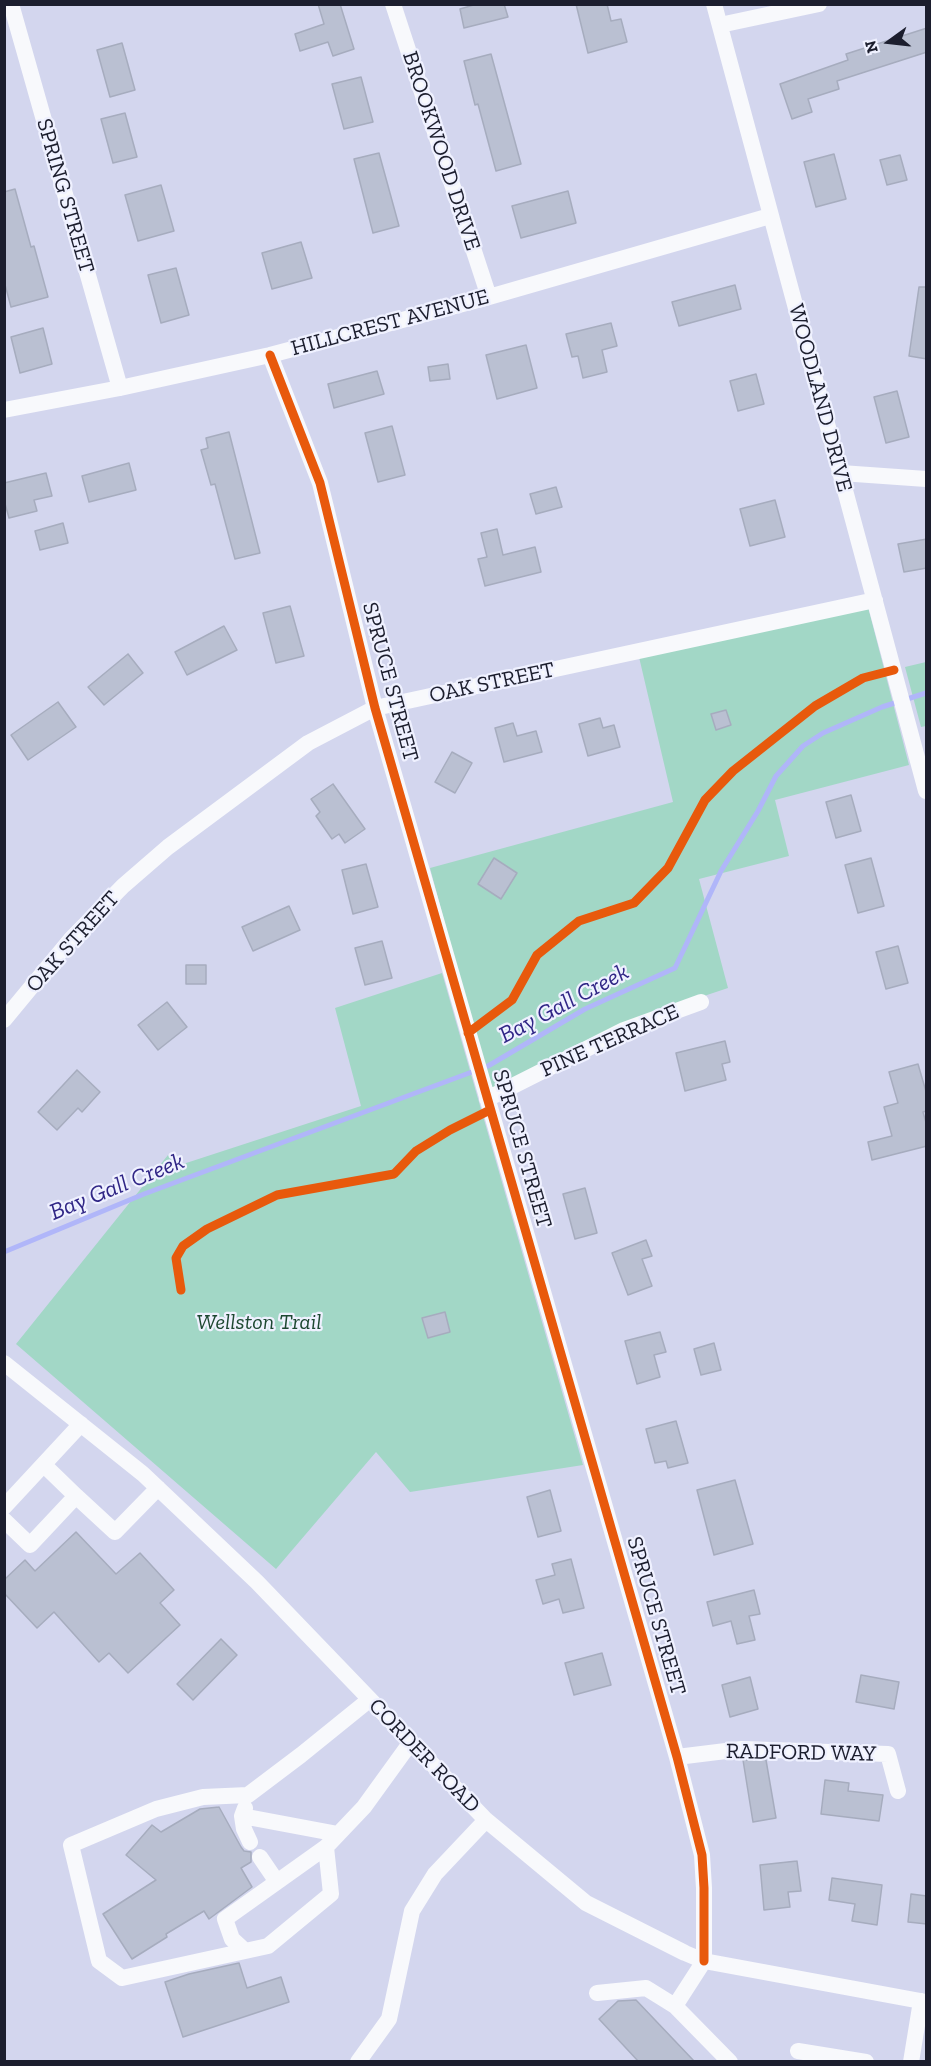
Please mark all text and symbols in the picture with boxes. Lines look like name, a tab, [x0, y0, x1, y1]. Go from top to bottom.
north arrow	[859, 12, 919, 72]
text: N	[860, 38, 882, 55]
street label: BROOKWOOD DRIVE	[396, 48, 486, 254]
street label: SPRING STREET	[30, 116, 100, 276]
street label: HILLCREST AVENUE	[288, 284, 492, 362]
street label: WOODLAND DRIVE	[782, 301, 858, 495]
street label: SPRUCE STREET	[356, 600, 424, 764]
street label: OAK STREET	[427, 657, 557, 709]
street label: OAK STREET	[21, 886, 125, 998]
water label: Bay Gall Creek	[494, 958, 634, 1050]
street label: PINE TERRACE	[537, 999, 683, 1083]
street label: SPRUCE STREET	[487, 1067, 557, 1231]
water label: Bay Gall Creek	[45, 1147, 189, 1227]
park label: Wellston Trail	[196, 1310, 322, 1336]
street label: SPRUCE STREET	[621, 1534, 691, 1698]
street label: CORDER ROAD	[363, 1693, 485, 1819]
street label: RADFORD WAY	[726, 1738, 876, 1768]

